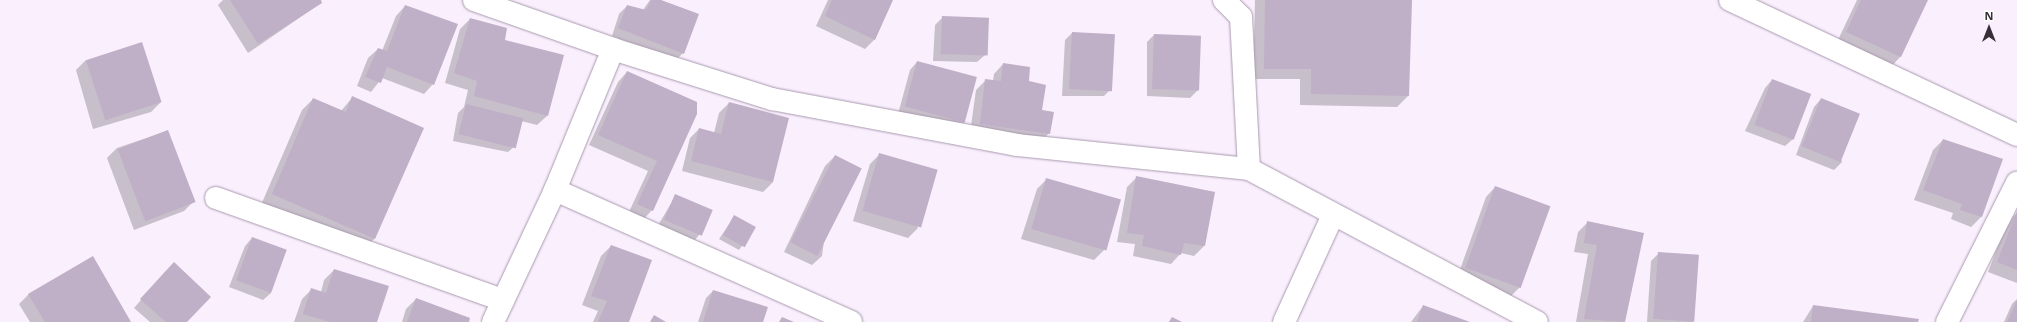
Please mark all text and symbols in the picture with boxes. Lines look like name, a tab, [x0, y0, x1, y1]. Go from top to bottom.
north arrow	[1969, 8, 2009, 48]
text: N	[1985, 8, 1993, 23]

